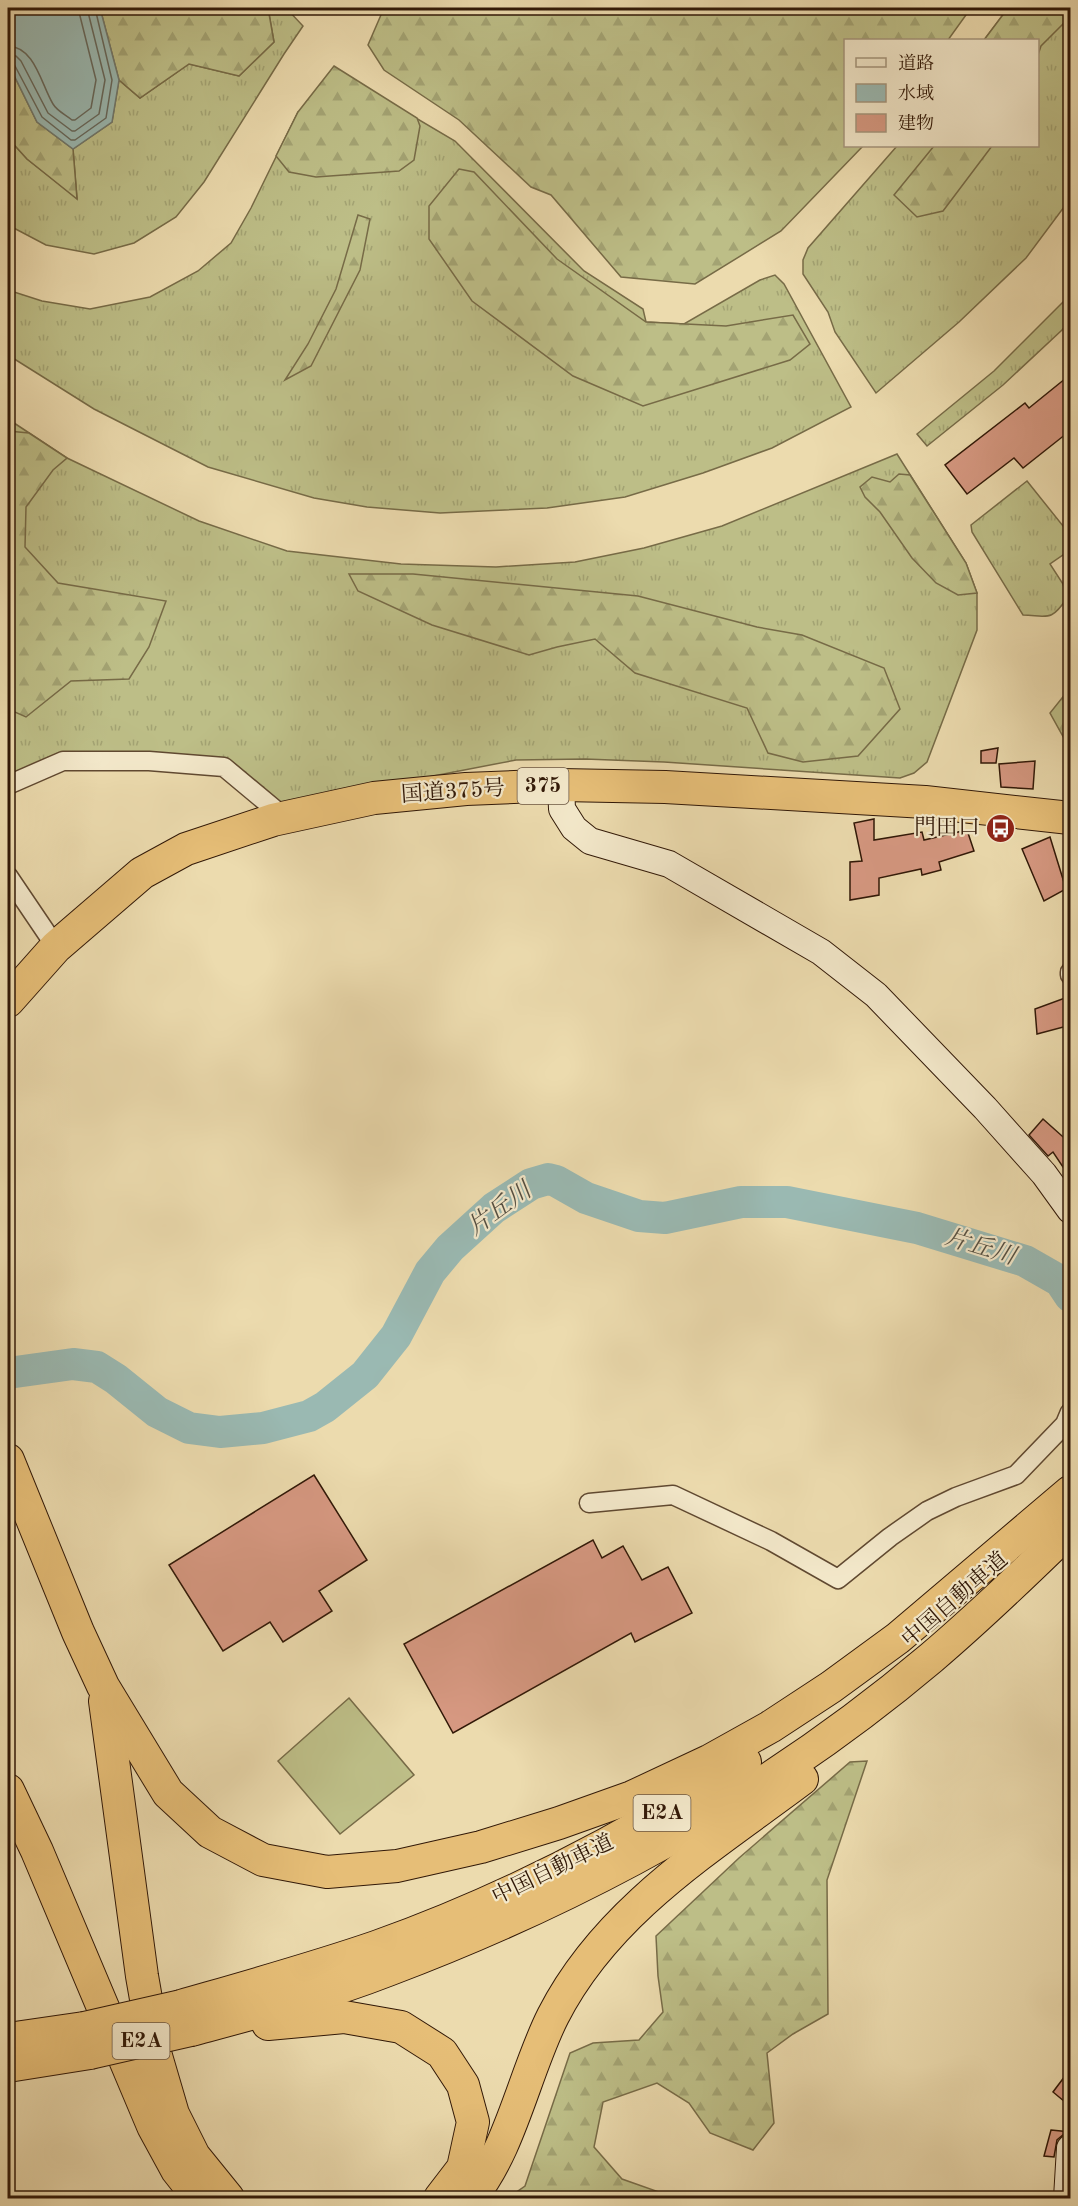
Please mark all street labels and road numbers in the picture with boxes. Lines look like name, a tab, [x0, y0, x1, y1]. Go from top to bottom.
road number: 375	[518, 768, 568, 804]
street label: 国道375号	[400, 775, 506, 807]
street label: 中国自動車道	[897, 1547, 1012, 1652]
road number: E2A	[634, 1795, 690, 1831]
street label: 中国自動車道	[488, 1829, 617, 1909]
road number: E2A	[112, 2023, 170, 2059]

